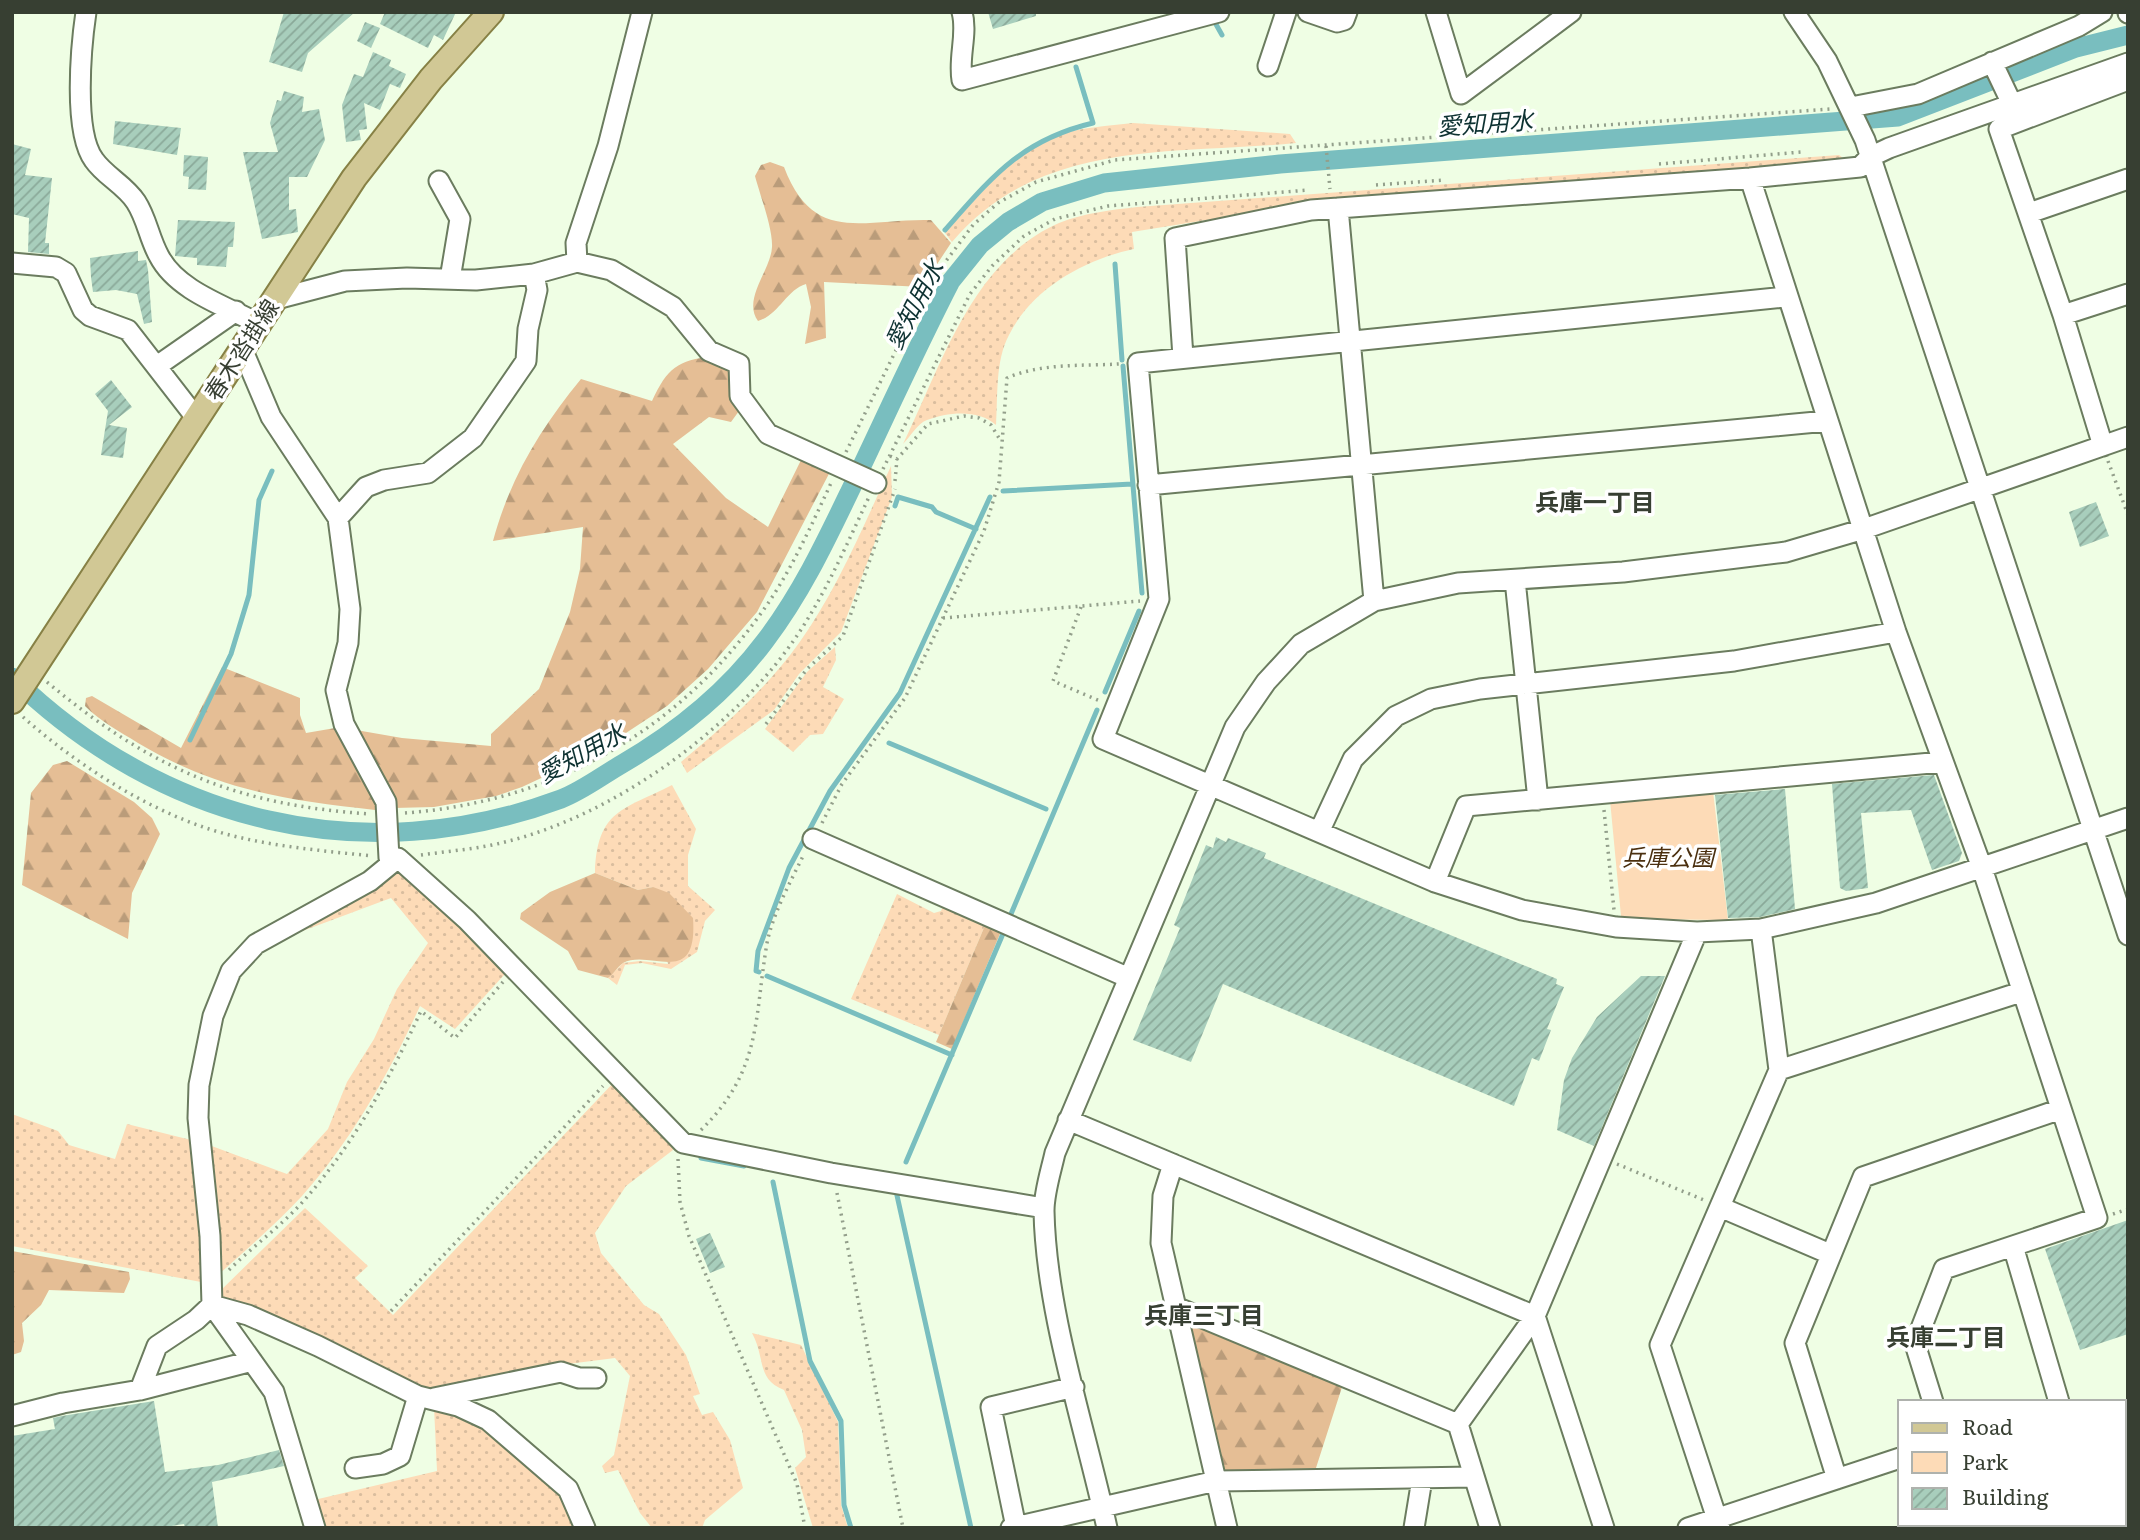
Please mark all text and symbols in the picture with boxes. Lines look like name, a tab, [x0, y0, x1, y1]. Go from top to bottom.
water label: 愛知用水	[1436, 100, 1537, 142]
water label: 愛知用水	[875, 251, 952, 354]
street label: 春木沓掛線	[195, 291, 286, 406]
district label: 兵庫一丁目	[1535, 483, 1655, 518]
water label: 愛知用水	[530, 712, 634, 790]
park label: 兵庫公園	[1622, 839, 1717, 873]
district label: 兵庫三丁目	[1144, 1296, 1264, 1331]
district label: 兵庫二丁目	[1886, 1318, 2006, 1353]
legend	[1898, 1400, 2126, 1526]
text: Road	[1962, 1410, 2013, 1441]
text: Park	[1962, 1445, 2008, 1476]
text: Building	[1962, 1480, 2049, 1511]

